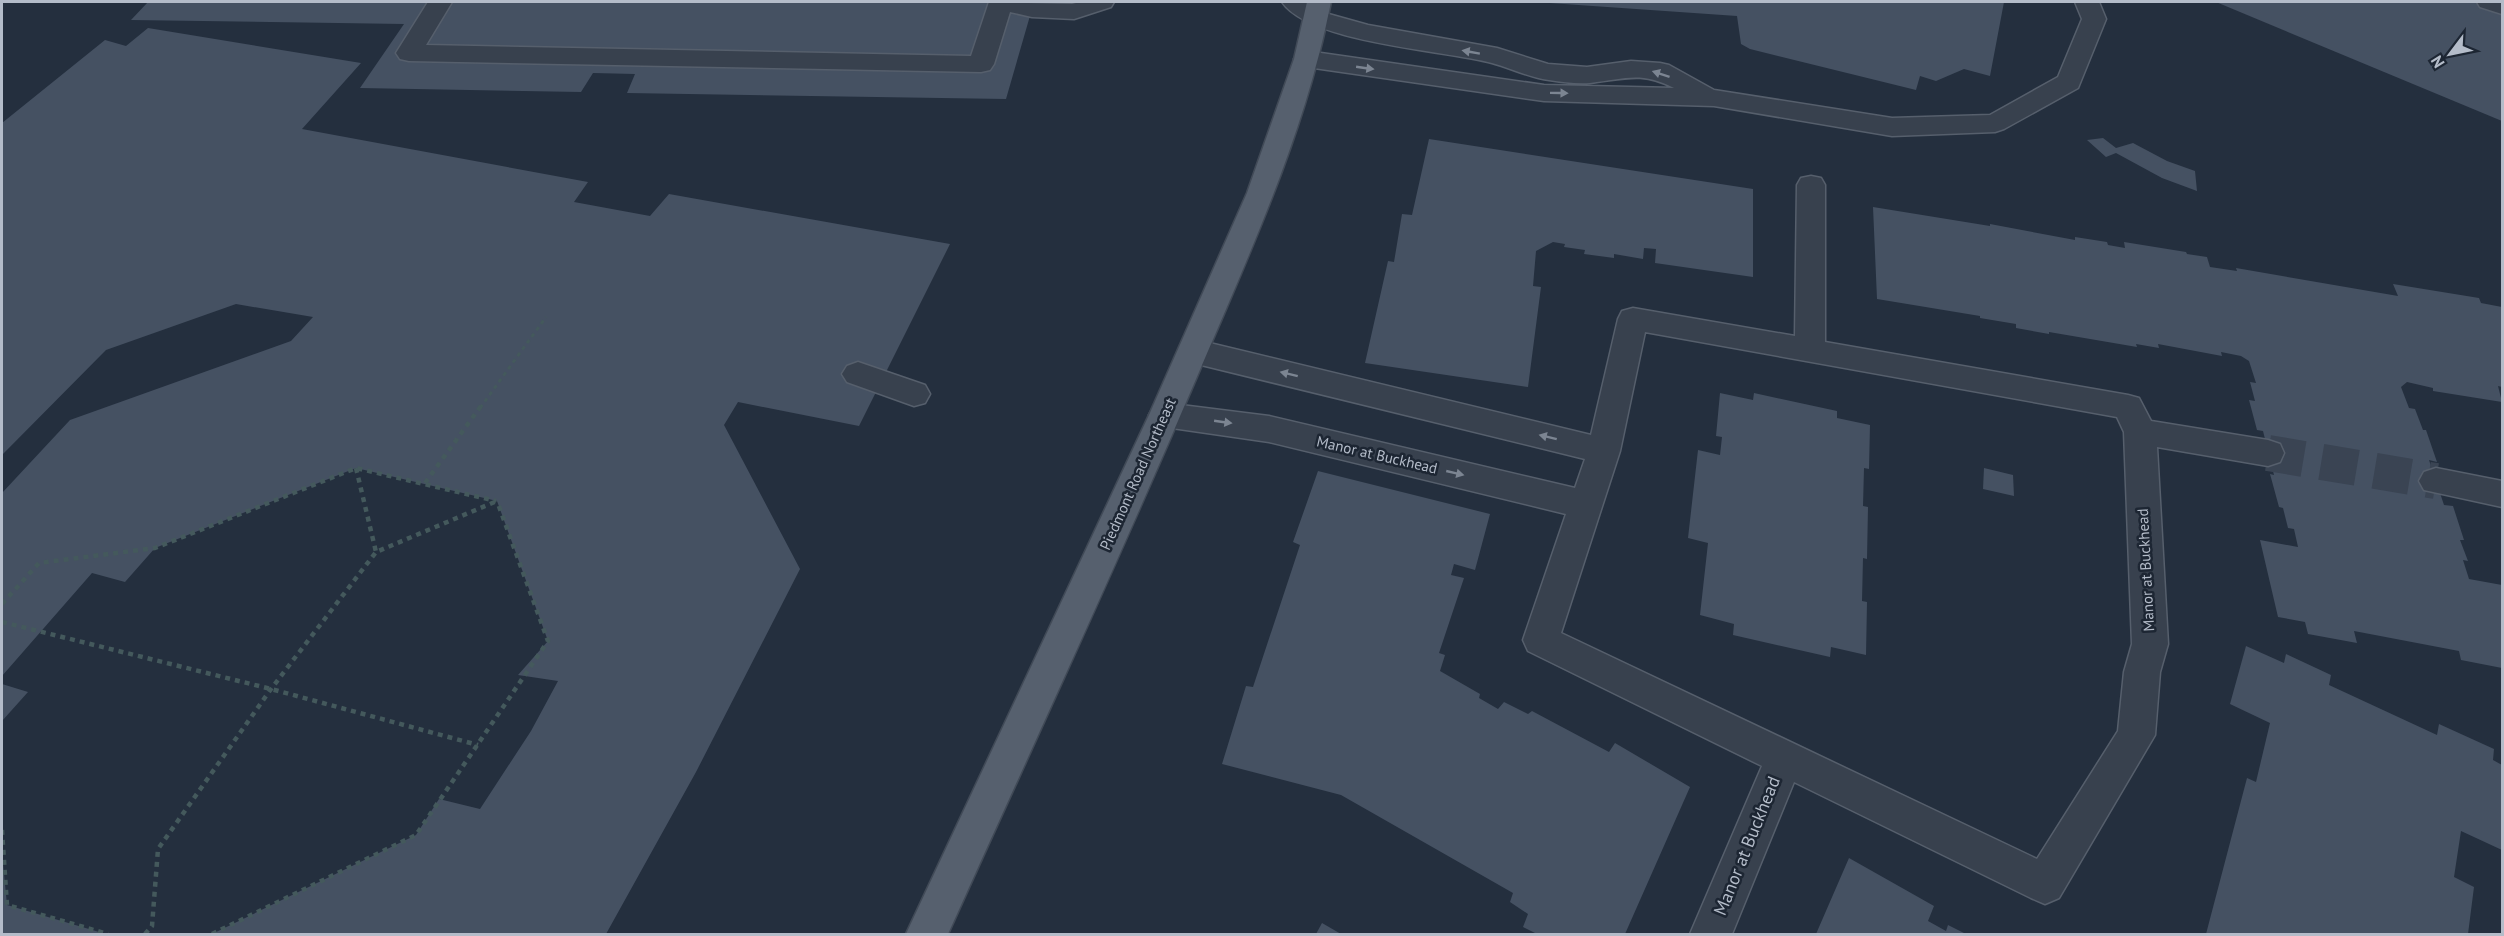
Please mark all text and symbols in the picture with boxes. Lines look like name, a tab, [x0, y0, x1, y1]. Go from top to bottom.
north arrow	[2420, 24, 2480, 84]
one-way arrow	[1461, 47, 1480, 56]
text: N	[2426, 52, 2449, 72]
one-way arrow	[1356, 63, 1375, 72]
one-way arrow	[1652, 69, 1670, 78]
one-way arrow	[1549, 89, 1568, 98]
one-way arrow	[1279, 369, 1298, 378]
street label: Piedmont Road Northeast	[1095, 395, 1180, 553]
one-way arrow	[1214, 418, 1233, 427]
street label: Manor at Buckhead	[1315, 431, 1439, 478]
one-way arrow	[1538, 432, 1557, 442]
one-way arrow	[1445, 469, 1464, 479]
street label: Manor at Buckhead	[2133, 508, 2158, 632]
street label: Manor at Buckhead	[1708, 773, 1785, 919]

